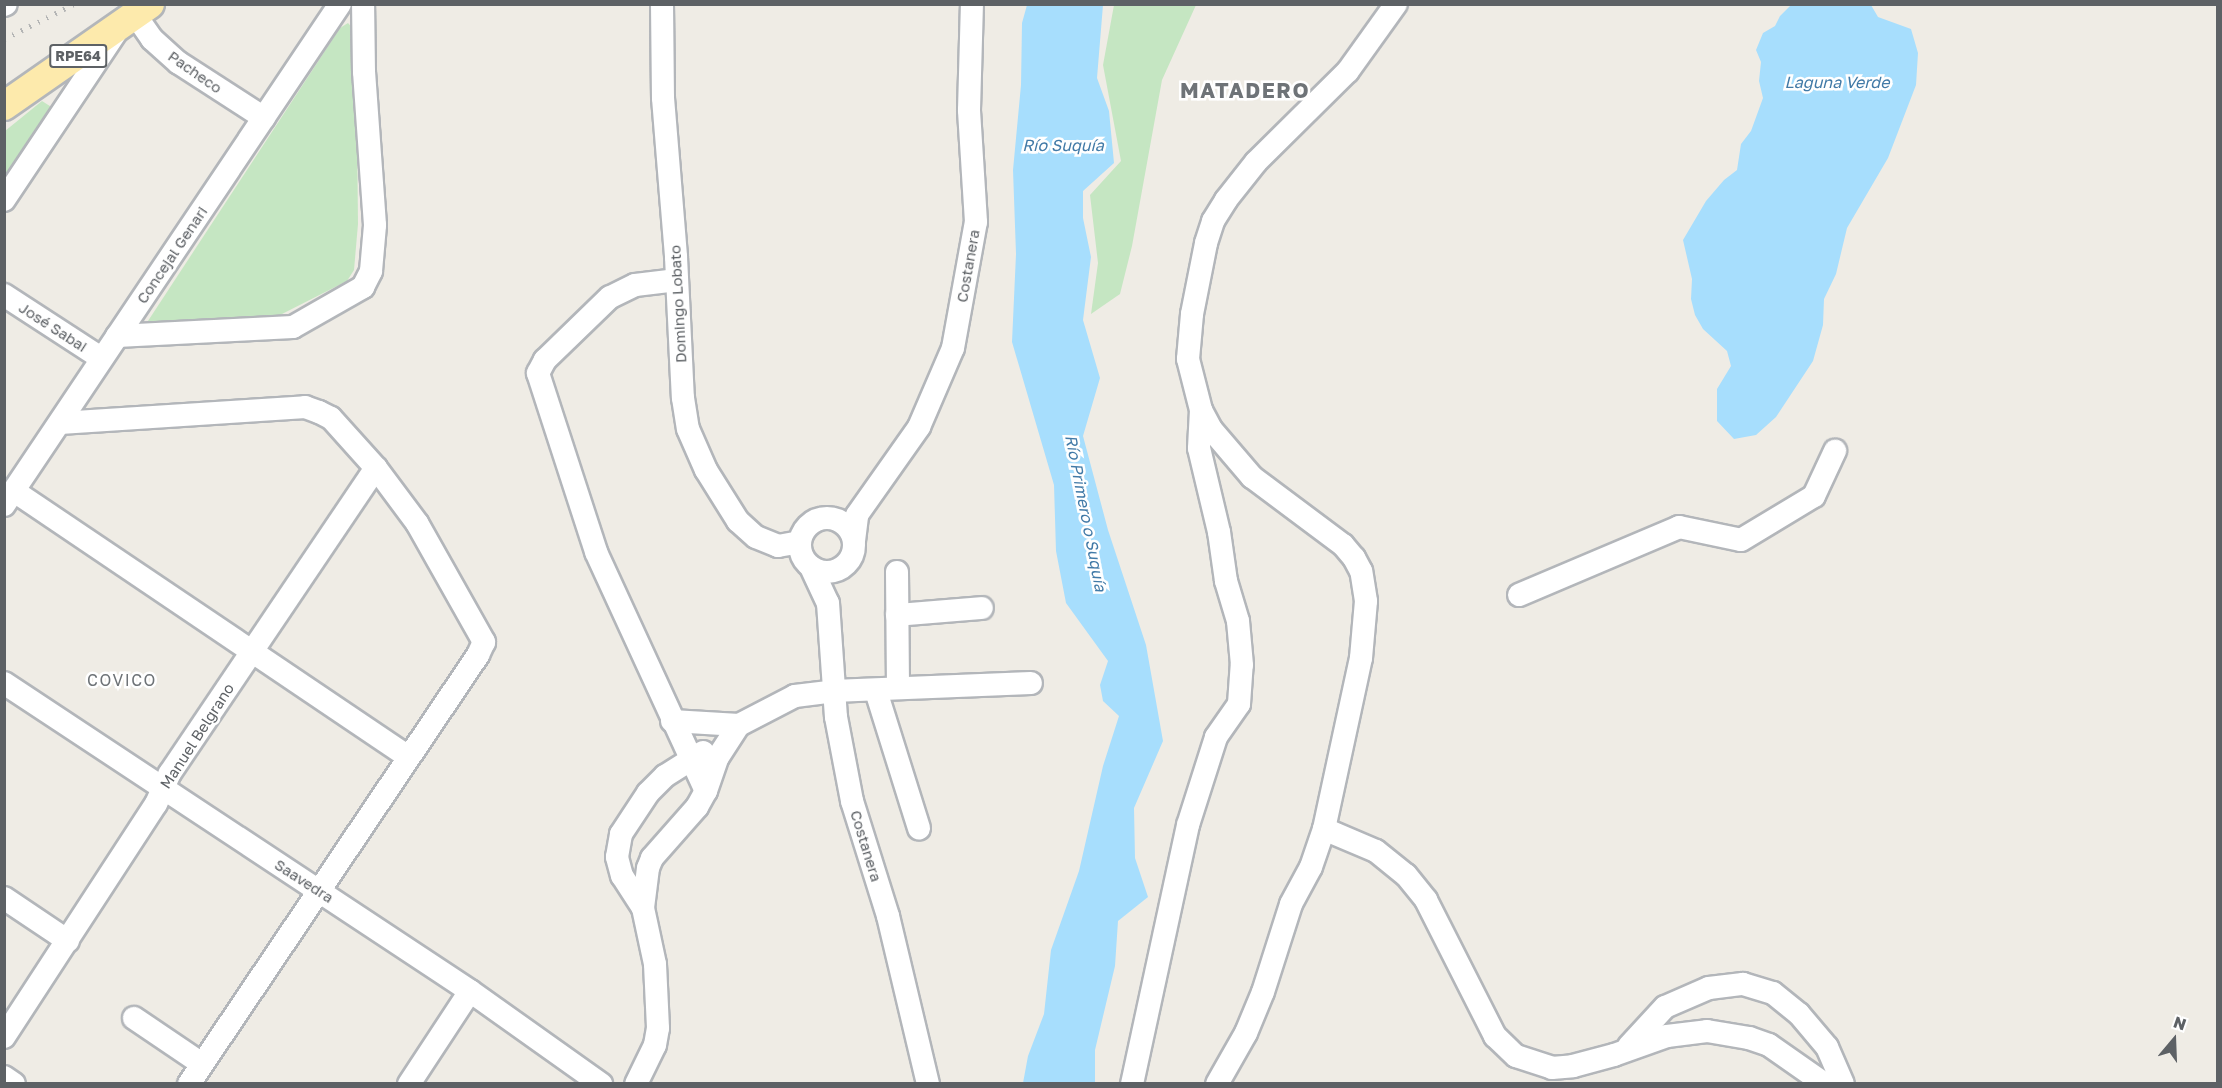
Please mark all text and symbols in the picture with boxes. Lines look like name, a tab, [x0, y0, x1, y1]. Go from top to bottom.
road number: RPE64	[48, 45, 108, 67]
street label: Pacheco	[165, 47, 225, 97]
water label: Laguna Verde	[1785, 72, 1889, 92]
district label: MATADERO	[1180, 77, 1310, 103]
water label: Río Suquía	[1022, 135, 1104, 155]
street label: Concejal Genari	[133, 203, 211, 307]
street label: Costanera	[953, 228, 983, 304]
street label: Domingo Lobato	[666, 245, 690, 363]
street label: José Sabai	[16, 298, 90, 356]
water label: Río Primero o Suquía	[1061, 433, 1111, 593]
district label: COVICO	[87, 670, 157, 690]
street label: Manuel Belgrano	[156, 680, 238, 792]
street label: Costanera	[847, 808, 885, 884]
street label: Saavedra	[271, 855, 337, 907]
north arrow	[2144, 1010, 2204, 1070]
text: N	[2171, 1012, 2189, 1034]

